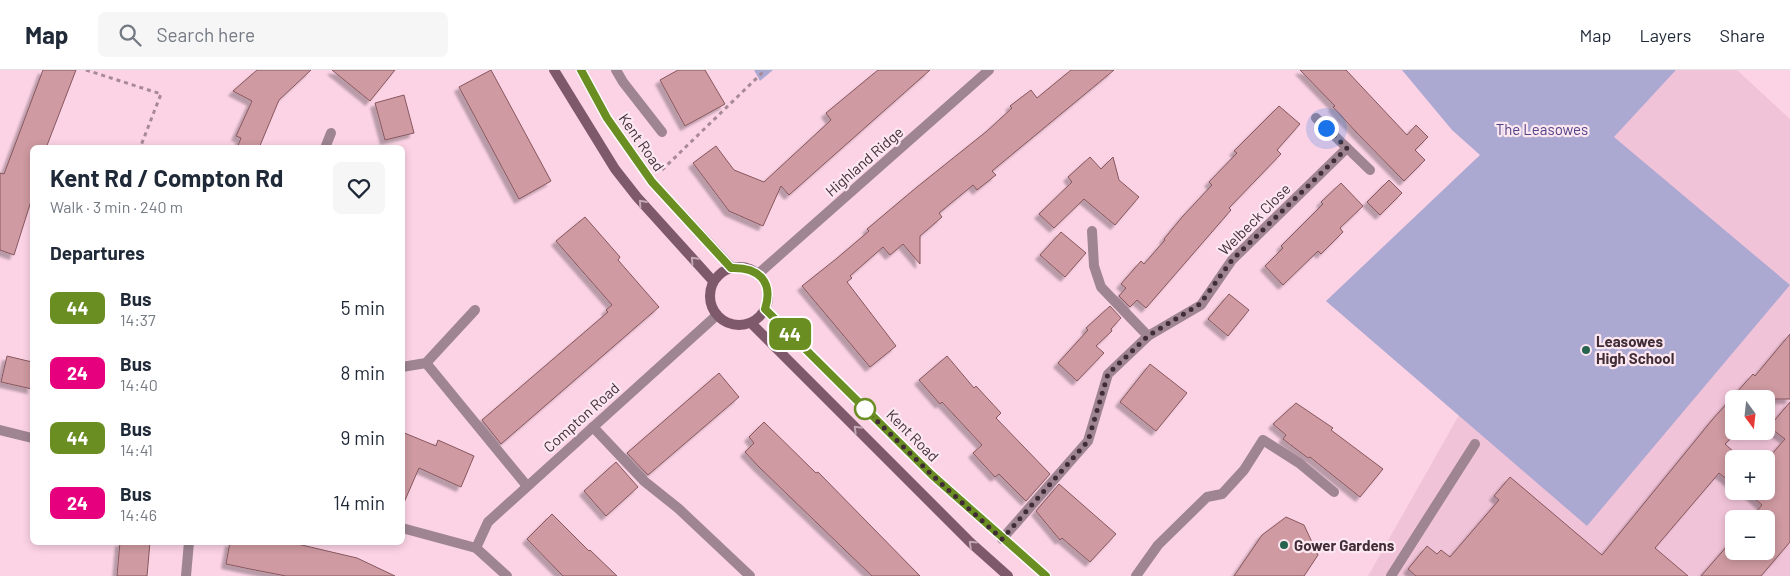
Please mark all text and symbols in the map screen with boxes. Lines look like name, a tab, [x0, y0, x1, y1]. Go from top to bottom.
search box	[98, 12, 448, 57]
text: Map	[25, 20, 68, 49]
icon: search	[116, 21, 144, 49]
text: Search here	[156, 23, 255, 46]
text: Map	[1579, 24, 1611, 46]
text: Layers	[1639, 24, 1692, 46]
text: Share	[1720, 24, 1765, 46]
street label: Kent Road	[616, 110, 668, 174]
your location	[1314, 116, 1339, 141]
park label: The Leasowes	[1496, 120, 1588, 138]
street label: Highland Ridge	[821, 122, 907, 200]
button: heart	[333, 162, 385, 214]
text: Kent Rd / Compton Rd	[50, 163, 283, 192]
street label: Welbeck Close	[1214, 179, 1294, 259]
text: Walk · 3 min · 240 m	[50, 197, 183, 216]
one-way arrow	[638, 199, 647, 208]
text: Departures	[50, 241, 145, 264]
one-way arrow	[691, 256, 700, 265]
text: Bus	[120, 287, 152, 310]
text: 5 min	[341, 296, 385, 319]
text: 44	[67, 297, 88, 319]
text: 14:37	[120, 310, 156, 329]
line badge: 44	[768, 318, 812, 350]
text: 44	[779, 323, 801, 345]
place label: Leasowes High School	[1596, 332, 1674, 367]
marker: Leasowes High School	[1580, 344, 1592, 356]
text: Bus	[120, 352, 152, 375]
text: 8 min	[341, 361, 385, 384]
text: 24	[67, 362, 88, 384]
text: 14:40	[120, 375, 158, 394]
street label: Compton Road	[539, 378, 623, 456]
north arrow	[1725, 390, 1775, 440]
map controls	[1725, 390, 1775, 560]
unlabelled marker	[854, 398, 876, 420]
street label: Kent Road	[883, 405, 943, 465]
text: Bus	[120, 417, 152, 440]
text: 9 min	[341, 426, 385, 449]
one-way arrow	[854, 426, 863, 435]
text: 44	[67, 427, 88, 449]
text: 14:41	[120, 440, 153, 459]
button: +	[1725, 450, 1775, 500]
text: Bus	[120, 482, 152, 505]
text: 14 min	[333, 491, 385, 514]
text: 24	[67, 492, 88, 514]
text: 14:46	[120, 505, 157, 524]
button: −	[1725, 510, 1775, 560]
place label: Gower Gardens	[1294, 536, 1395, 554]
marker: Gower Gardens	[1278, 539, 1290, 551]
one-way arrow	[969, 541, 978, 550]

